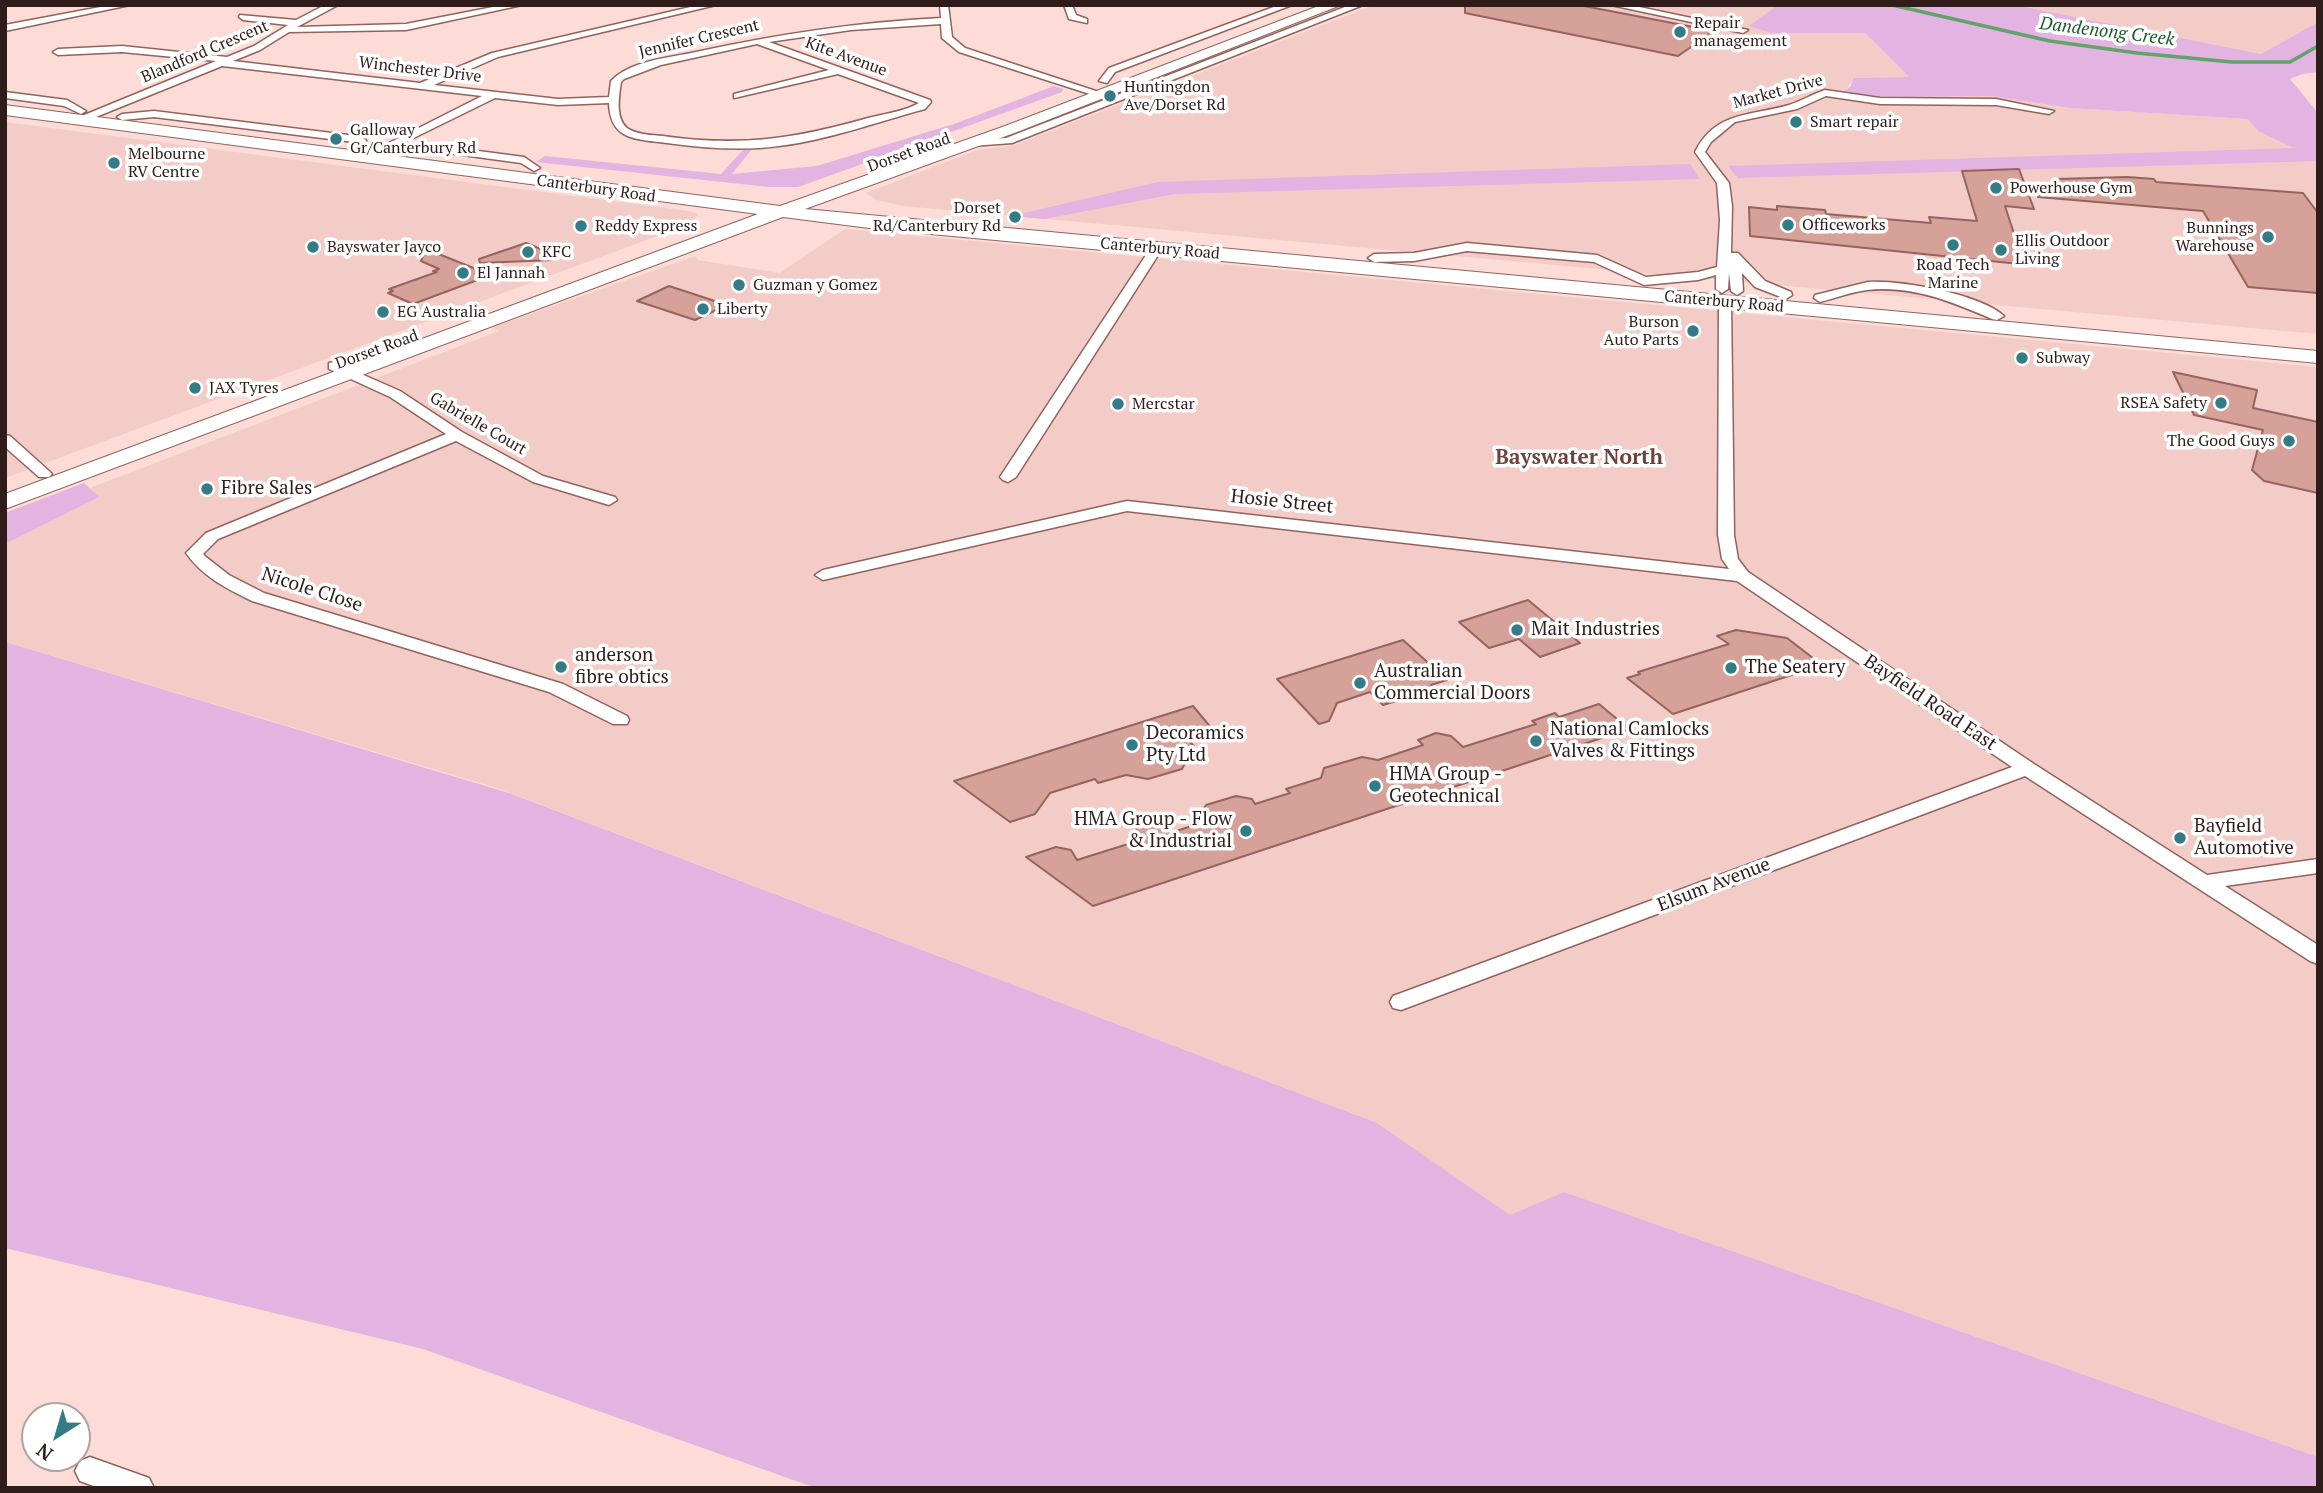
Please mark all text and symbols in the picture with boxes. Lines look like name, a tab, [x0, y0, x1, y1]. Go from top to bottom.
place label: Repair management	[1694, 13, 1787, 51]
water label: Dandenong Creek	[2038, 13, 2176, 51]
street label: Jennifer Crescent	[637, 16, 761, 62]
street label: Blandford Crescent	[139, 17, 271, 87]
marker: Repair management	[1672, 24, 1688, 40]
street label: Kite Avenue	[803, 33, 889, 81]
street label: Winchester Drive	[358, 53, 482, 87]
street label: Market Drive	[1731, 71, 1825, 113]
place label: Huntingdon Ave/Dorset Rd	[1124, 77, 1225, 115]
marker: Huntingdon Ave/Dorset Rd	[1102, 88, 1118, 104]
place label: Smart repair	[1810, 112, 1899, 132]
marker: Smart repair	[1788, 114, 1804, 130]
place label: Galloway Gr/Canterbury Rd	[350, 120, 476, 158]
street label: Dorset Road	[865, 129, 953, 177]
marker: Galloway Gr/Canterbury Rd	[328, 131, 344, 147]
place label: Melbourne RV Centre	[128, 144, 205, 182]
marker: Melbourne RV Centre	[106, 155, 122, 171]
street label: Canterbury Road	[535, 171, 657, 207]
place label: Powerhouse Gym	[2010, 178, 2133, 198]
marker: Powerhouse Gym	[1988, 180, 2004, 196]
place label: Dorset Rd/Canterbury Rd	[873, 198, 1001, 236]
marker: Dorset Rd/Canterbury Rd	[1007, 209, 1023, 225]
place label: Officeworks	[1802, 215, 1886, 235]
place label: Reddy Express	[595, 216, 697, 236]
marker: Officeworks	[1780, 217, 1796, 233]
marker: Reddy Express	[573, 218, 589, 234]
place label: Bunnings Warehouse	[2175, 218, 2254, 256]
marker: Bunnings Warehouse	[2260, 229, 2276, 245]
place label: Ellis Outdoor Living	[2015, 231, 2109, 269]
street label: Canterbury Road	[1099, 234, 1221, 264]
place label: Bayswater Jayco	[327, 237, 441, 257]
marker: Road Tech Marine	[1945, 237, 1961, 253]
marker: Bayswater Jayco	[305, 239, 321, 255]
place label: KFC	[542, 242, 571, 262]
marker: Ellis Outdoor Living	[1993, 242, 2009, 258]
marker: KFC	[520, 244, 536, 260]
place label: Road Tech Marine	[1916, 255, 1990, 293]
place label: El Jannah	[477, 263, 545, 283]
marker: El Jannah	[455, 265, 471, 281]
place label: Guzman y Gomez	[753, 275, 878, 295]
marker: Guzman y Gomez	[731, 277, 747, 293]
street label: Canterbury Road	[1663, 287, 1785, 317]
place label: Liberty	[717, 299, 768, 319]
marker: Liberty	[695, 301, 711, 317]
place label: EG Australia	[397, 302, 486, 322]
marker: EG Australia	[375, 304, 391, 320]
place label: Burson Auto Parts	[1604, 312, 1679, 350]
marker: Burson Auto Parts	[1685, 323, 1701, 339]
street label: Dorset Road	[333, 326, 421, 374]
place label: Subway	[2036, 348, 2090, 368]
marker: Subway	[2014, 350, 2030, 366]
place label: JAX Tyres	[209, 378, 279, 398]
marker: JAX Tyres	[187, 380, 203, 396]
street label: Gabrielle Court	[426, 389, 530, 459]
place label: RSEA Safety	[2120, 393, 2207, 413]
place label: Mercstar	[1132, 394, 1195, 414]
marker: RSEA Safety	[2213, 395, 2229, 411]
marker: Mercstar	[1110, 396, 1126, 412]
place label: The Good Guys	[2167, 431, 2275, 451]
marker: The Good Guys	[2281, 433, 2297, 449]
district label: Bayswater North	[1495, 445, 1663, 471]
place label: Fibre Sales	[221, 478, 312, 500]
marker: Fibre Sales	[199, 481, 215, 497]
street label: Hosie Street	[1230, 485, 1334, 519]
street label: Nicole Close	[259, 563, 365, 617]
place label: Mait Industries	[1531, 619, 1660, 641]
marker: Mait Industries	[1509, 622, 1525, 638]
place label: anderson fibre obtics	[575, 645, 669, 689]
street label: Bayfield Road East	[1859, 650, 2001, 756]
place label: The Seatery	[1745, 657, 1845, 679]
marker: anderson fibre obtics	[553, 659, 569, 675]
marker: The Seatery	[1723, 660, 1739, 676]
place label: Australian Commercial Doors	[1374, 661, 1530, 705]
marker: Australian Commercial Doors	[1352, 675, 1368, 691]
place label: National Camlocks Valves & Fittings	[1550, 719, 1709, 763]
place label: Decoramics Pty Ltd	[1146, 723, 1244, 767]
marker: National Camlocks Valves & Fittings	[1528, 733, 1544, 749]
marker: Decoramics Pty Ltd	[1124, 737, 1140, 753]
place label: HMA Group - Geotechnical	[1389, 764, 1502, 808]
marker: HMA Group - Geotechnical	[1367, 778, 1383, 794]
place label: HMA Group - Flow & Industrial	[1074, 809, 1232, 853]
place label: Bayfield Automotive	[2194, 816, 2294, 860]
marker: HMA Group - Flow & Industrial	[1238, 823, 1254, 839]
marker: Bayfield Automotive	[2172, 830, 2188, 846]
street label: Elsum Avenue	[1654, 853, 1774, 917]
north arrow	[21, 1402, 91, 1472]
text: N	[31, 1438, 58, 1467]

